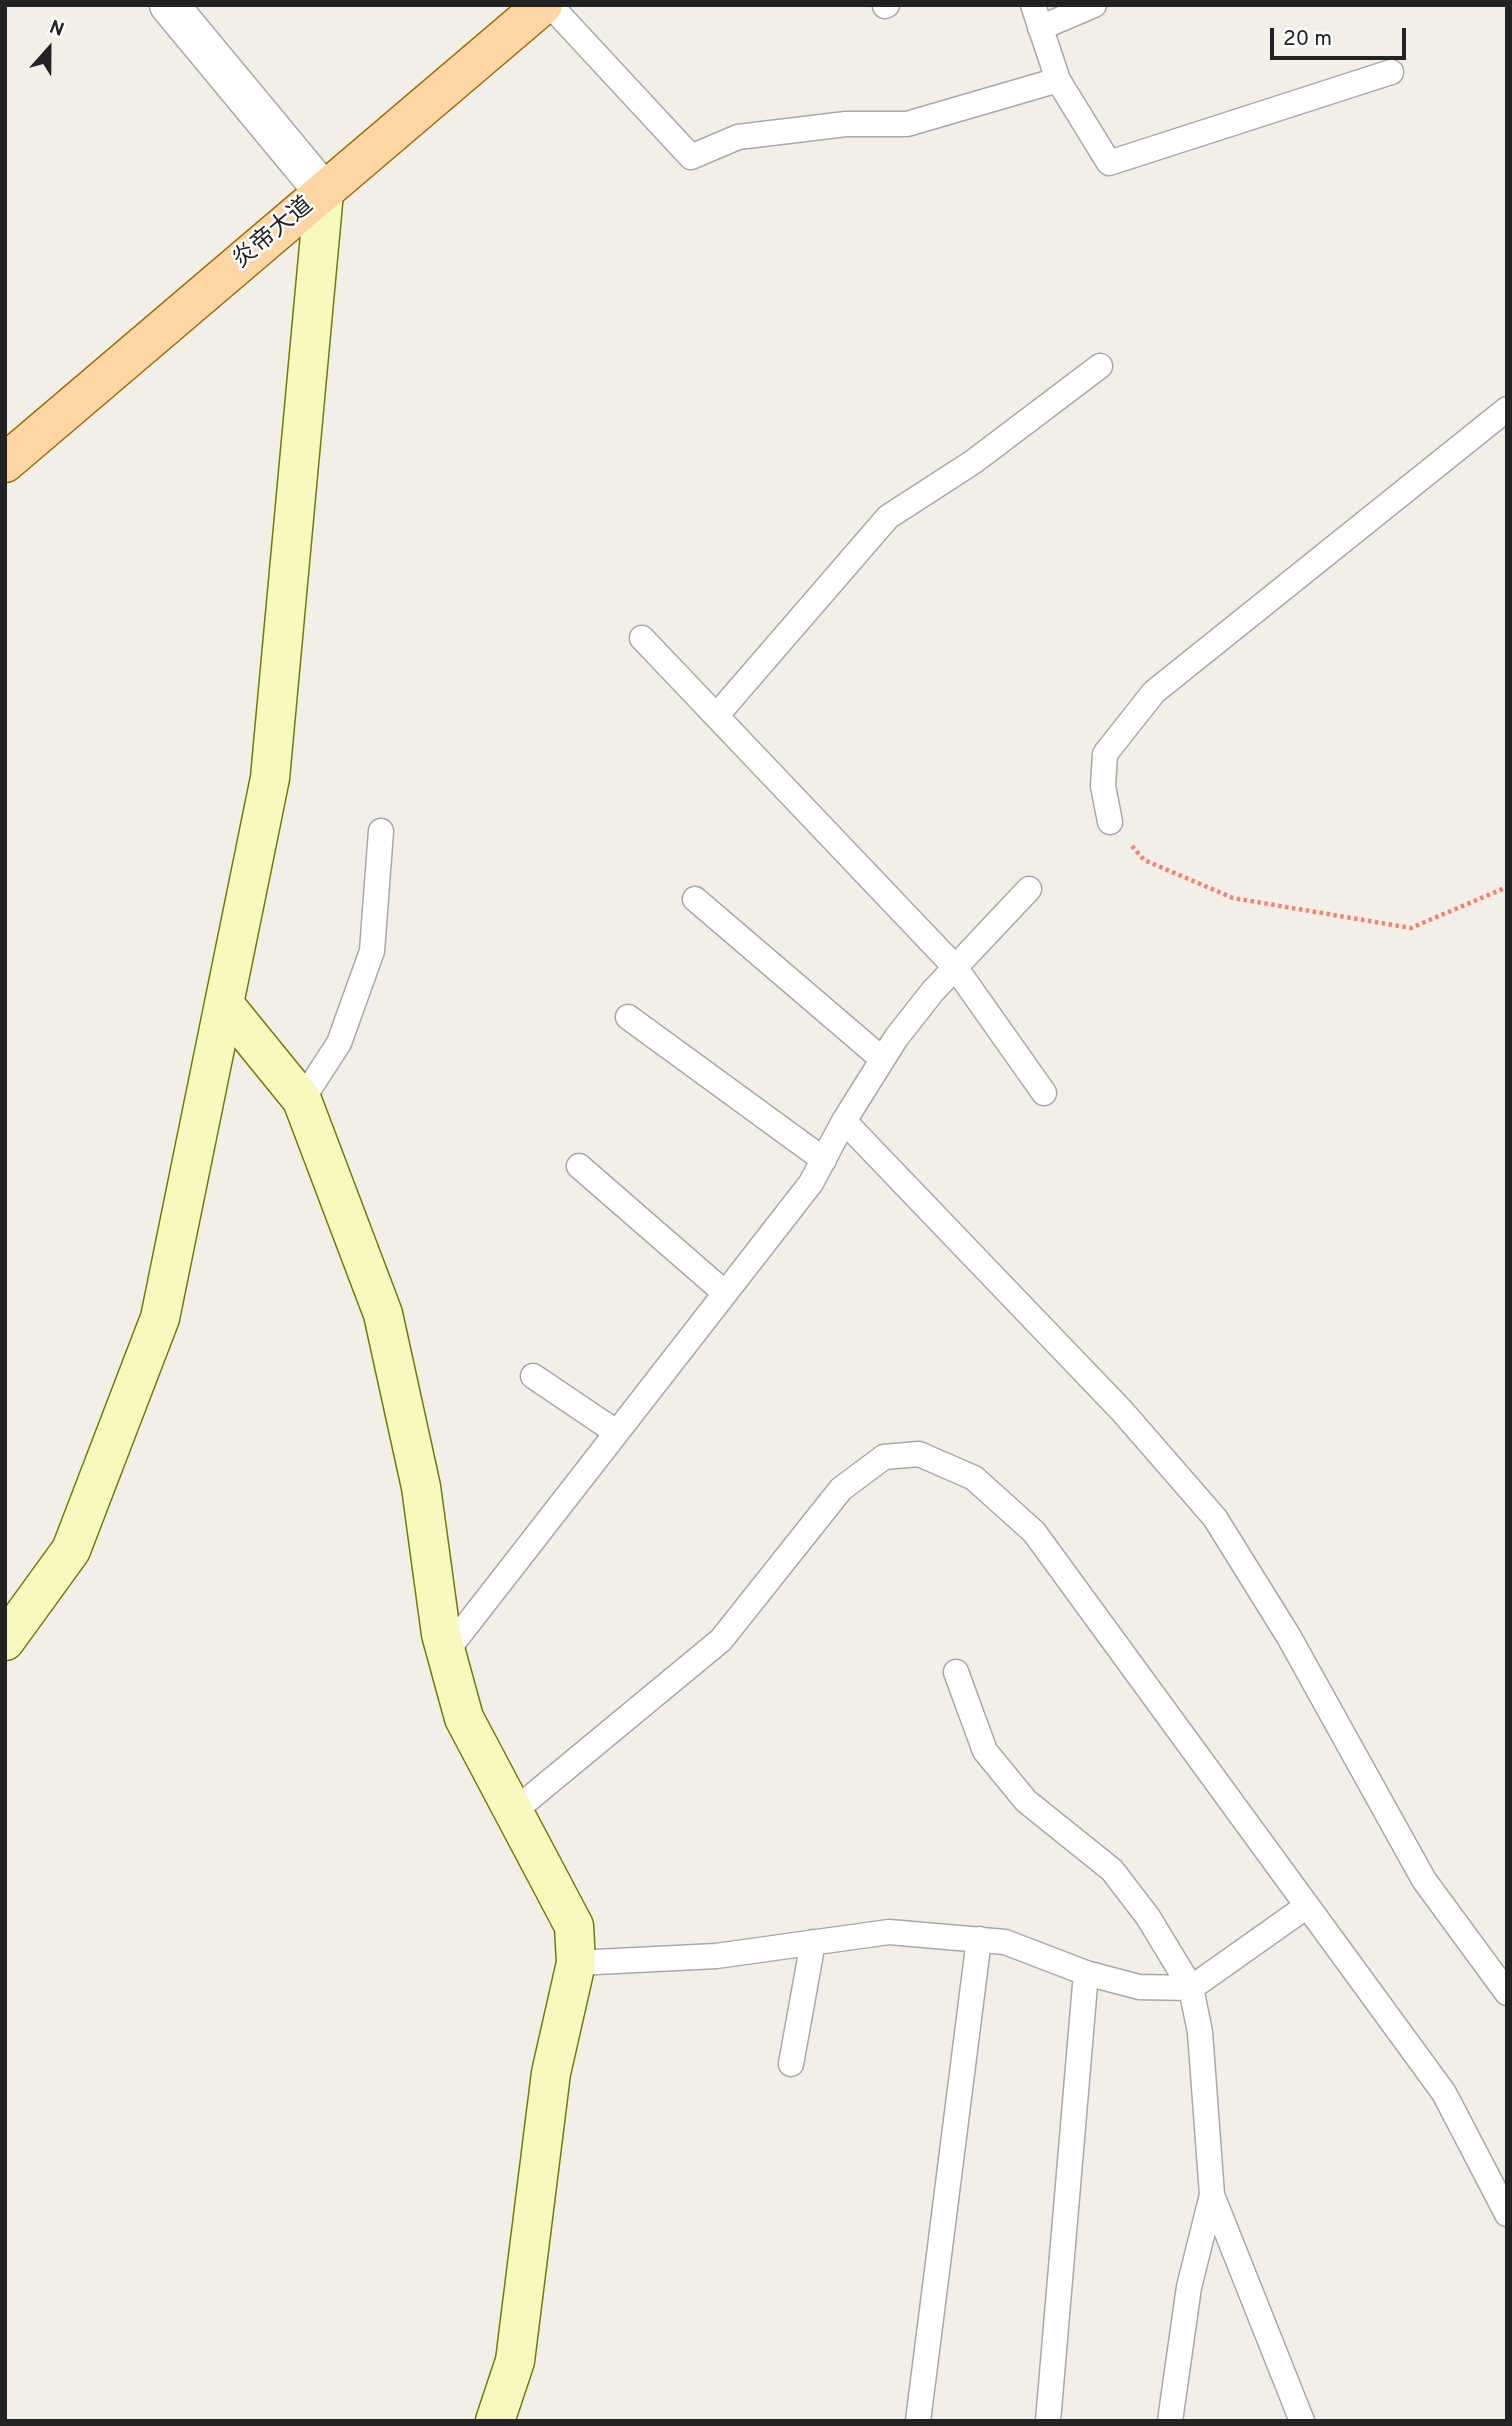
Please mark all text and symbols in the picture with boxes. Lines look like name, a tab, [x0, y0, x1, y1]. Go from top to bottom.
north arrow	[14, 14, 84, 84]
scale bar	[1274, 14, 1410, 58]
text: N	[46, 16, 67, 43]
text: 20 m	[1283, 26, 1332, 53]
street label: 炎帝大道	[228, 192, 320, 276]

